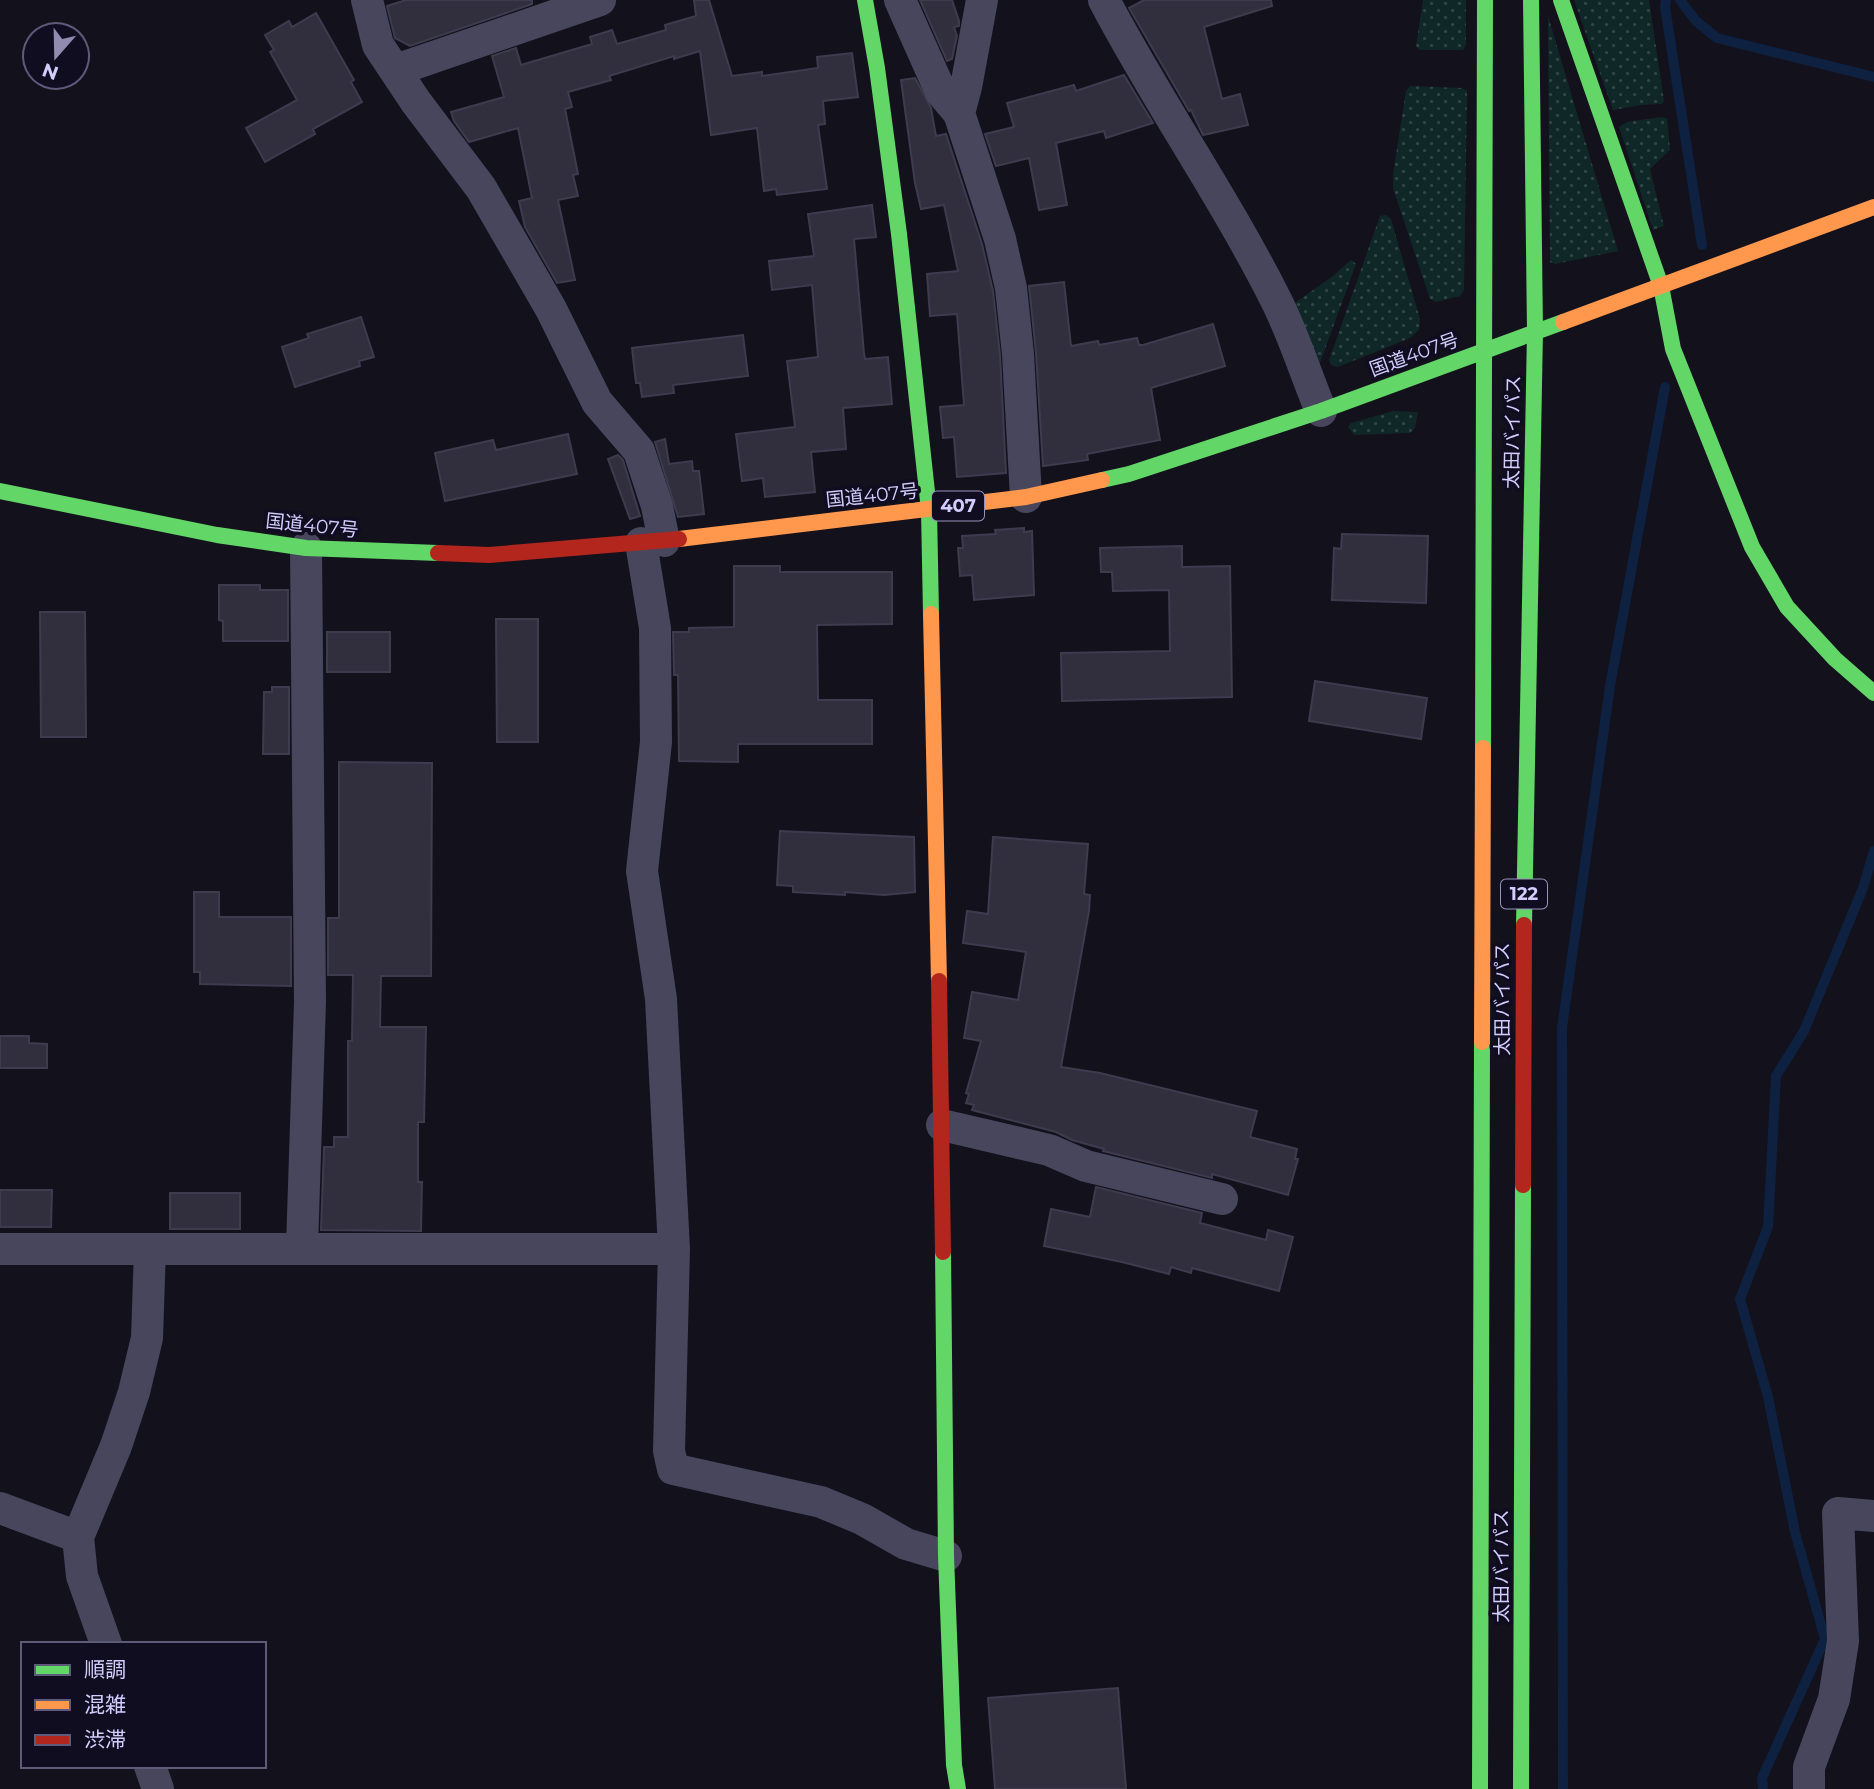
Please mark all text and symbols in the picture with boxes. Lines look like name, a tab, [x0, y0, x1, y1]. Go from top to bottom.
north arrow	[21, 21, 91, 91]
text: N	[39, 58, 62, 85]
street label: 国道407号	[1366, 328, 1462, 381]
street label: 太田バイパス	[1500, 375, 1525, 489]
street label: 国道407号	[825, 479, 920, 512]
road number: 407	[932, 492, 984, 520]
street label: 国道407号	[264, 509, 359, 542]
road number: 122	[1501, 880, 1547, 908]
street label: 太田バイパス	[1491, 942, 1514, 1056]
street label: 太田バイパス	[1490, 1509, 1513, 1623]
legend	[21, 1642, 266, 1768]
text: 順調	[84, 1657, 126, 1682]
text: 混雑	[84, 1692, 126, 1717]
text: 渋滞	[84, 1727, 126, 1752]

